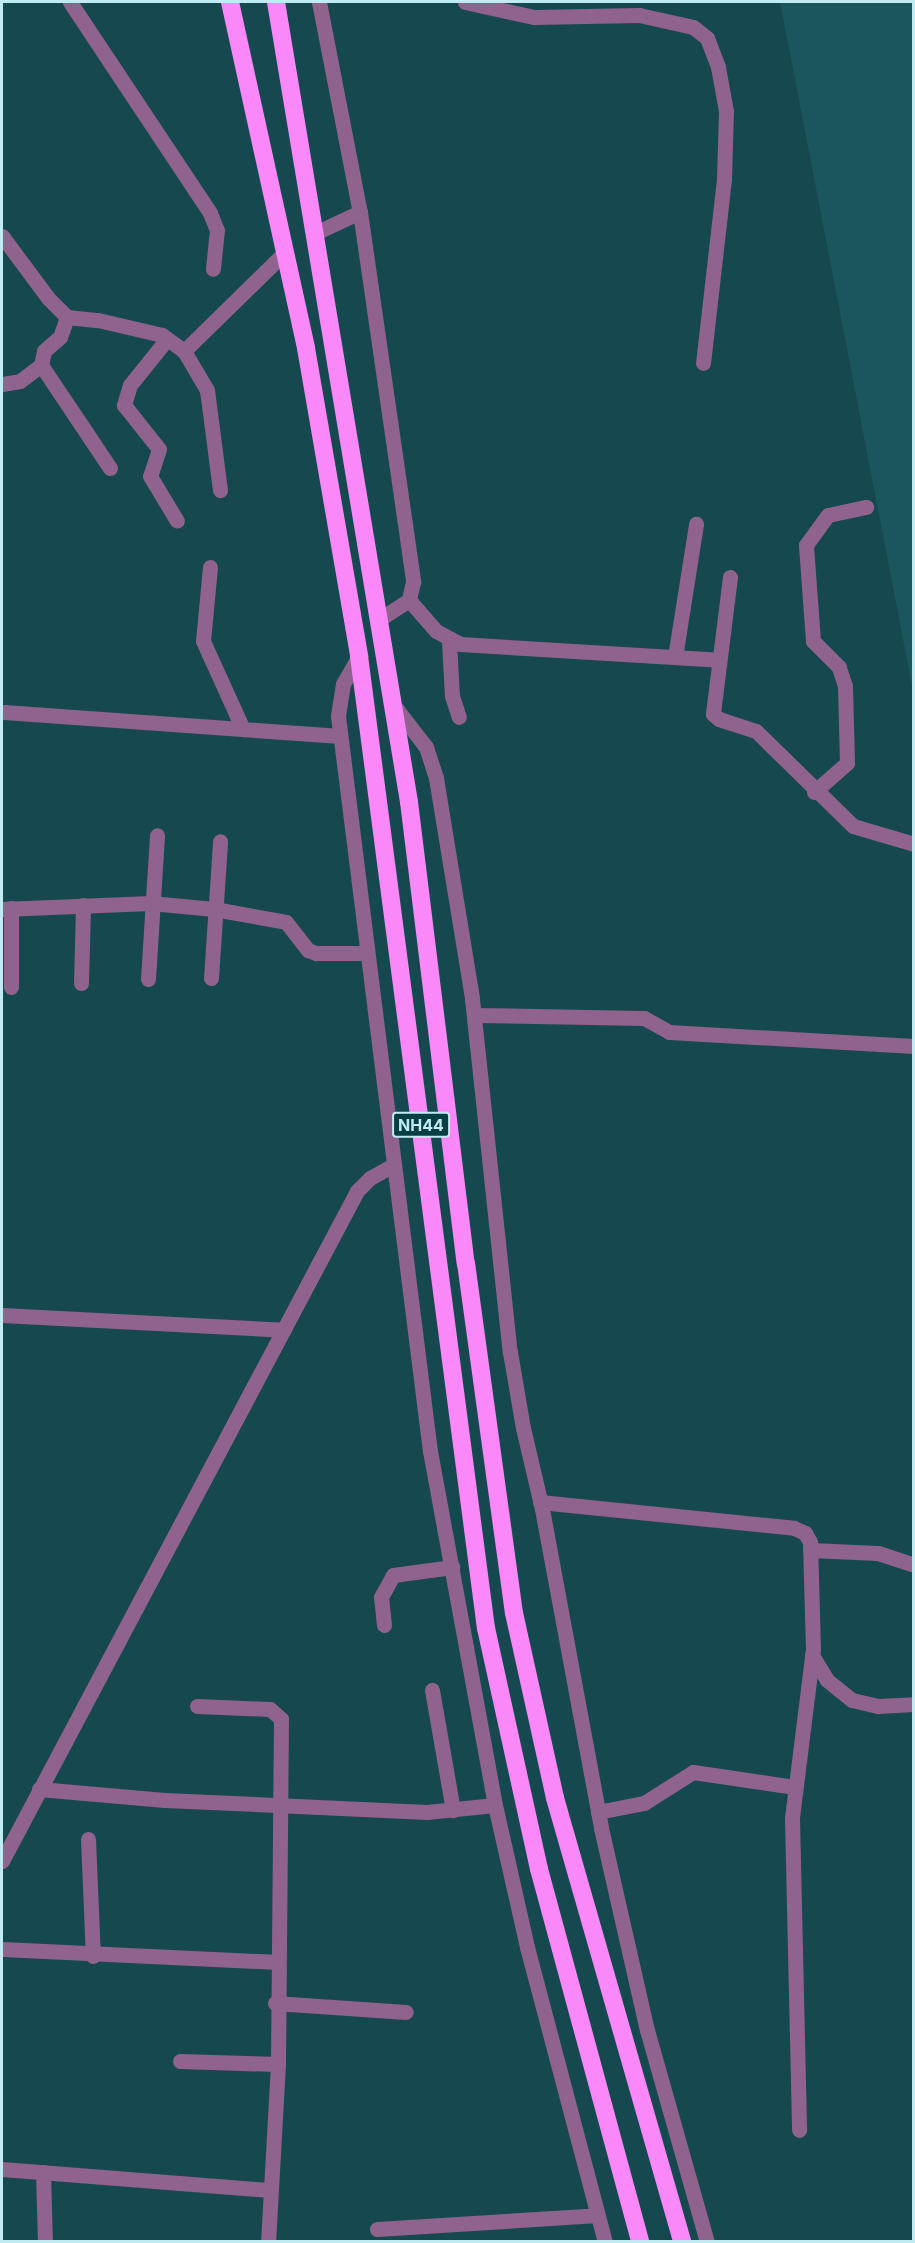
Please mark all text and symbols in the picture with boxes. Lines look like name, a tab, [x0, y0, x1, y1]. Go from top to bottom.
road number: NH44	[391, 1112, 451, 1138]

